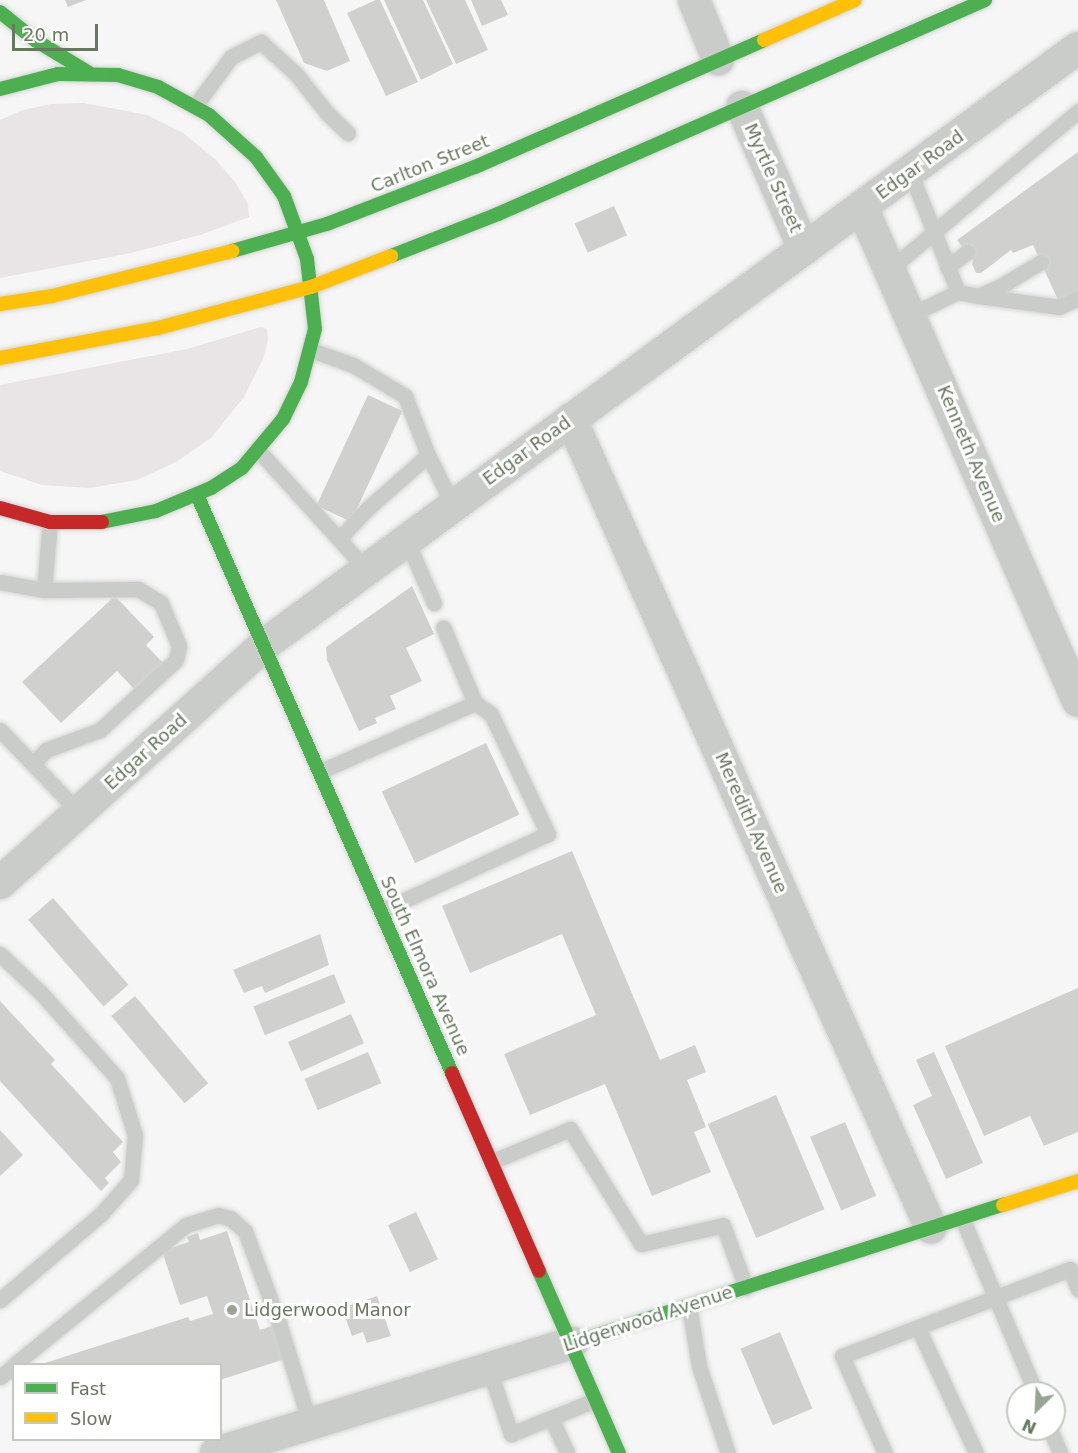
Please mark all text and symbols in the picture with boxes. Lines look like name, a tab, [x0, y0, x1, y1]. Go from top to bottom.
scale bar	[15, 12, 100, 50]
text: 20 m	[23, 24, 69, 45]
street label: Myrtle Street	[739, 120, 807, 236]
street label: Edgar Road	[872, 126, 968, 204]
street label: Carlton Street	[368, 130, 492, 198]
street label: Kenneth Avenue	[932, 382, 1010, 526]
street label: Edgar Road	[479, 412, 575, 490]
street label: Edgar Road	[100, 709, 192, 795]
street label: Meredith Avenue	[710, 749, 792, 897]
street label: South Elmora Avenue	[376, 873, 474, 1059]
street label: Lidgerwood Avenue	[560, 1281, 736, 1357]
place label: Lidgerwood Manor	[244, 1299, 411, 1321]
marker: Lidgerwood Manor	[225, 1303, 239, 1317]
legend	[12, 1363, 222, 1441]
text: Fast	[70, 1378, 106, 1399]
north arrow	[1006, 1381, 1066, 1441]
text: Slow	[70, 1408, 112, 1429]
text: N	[1019, 1415, 1039, 1437]

